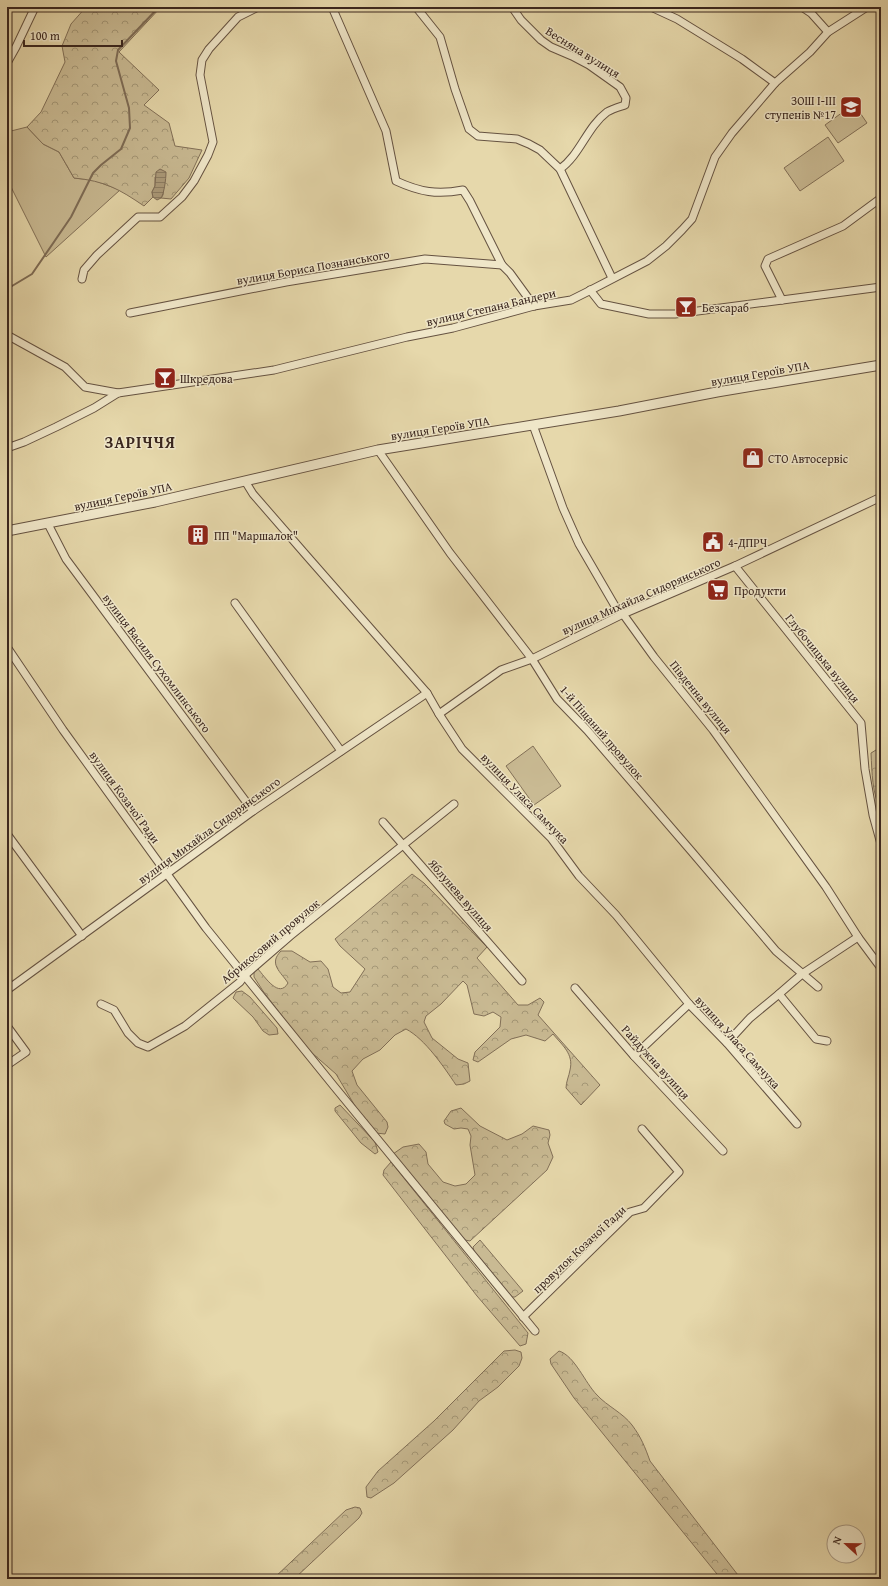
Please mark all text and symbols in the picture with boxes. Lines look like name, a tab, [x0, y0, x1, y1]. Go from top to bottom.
scale bar	[24, 22, 122, 48]
street label: Весняна вулиця	[543, 22, 623, 82]
text: 100 m	[30, 27, 60, 44]
place label: ЗОШ І-ІІІ ступенів №17	[765, 92, 836, 123]
school or university icon: ЗОШ І-ІІІ ступенів №17	[838, 94, 864, 120]
street label: вулиця Бориса Познанського	[235, 245, 391, 289]
street label: вулиця Степана Бандери	[425, 284, 557, 330]
bar icon: Безсараб	[673, 294, 699, 320]
place label: Безсараб	[702, 299, 749, 316]
street label: вулиця Героїв УПА	[709, 356, 811, 390]
bar icon: Шкредова	[152, 365, 178, 391]
place label: Шкредова	[180, 370, 233, 387]
street label: вулиця Героїв УПА	[389, 412, 491, 444]
district label: ЗАРІЧЧЯ	[104, 430, 176, 454]
shop icon: СТО Автосервіс	[740, 445, 766, 471]
place label: СТО Автосервіс	[768, 450, 849, 467]
street label: вулиця Героїв УПА	[72, 477, 174, 515]
building icon: ПП "Маршалок"	[185, 522, 211, 548]
place label: ПП "Маршалок"	[214, 527, 298, 544]
public building icon: 4-ДПРЧ	[700, 529, 726, 555]
place label: 4-ДПРЧ	[728, 534, 768, 551]
street label: вулиця Михайла Сидорянського	[559, 553, 723, 639]
supermarket icon: Продукти	[705, 577, 731, 603]
place label: Продукти	[734, 582, 786, 599]
street label: вулиця Василя Сухомлинського	[99, 590, 215, 736]
street label: Глубочицька вулиця	[782, 610, 864, 706]
street label: Південна вулиця	[666, 657, 736, 737]
street label: 1-й Піщаний провулок	[556, 681, 648, 783]
street label: вулиця Козачої Ради	[86, 747, 164, 847]
street label: вулиця Уласа Самчука	[477, 749, 573, 847]
street label: вулиця Михайла Сидорянського	[134, 773, 284, 887]
street label: Яблунева вулиця	[424, 854, 497, 935]
street label: Абрикосовий провулок	[217, 894, 324, 987]
street label: вулиця Уласа Самчука	[692, 992, 785, 1092]
street label: Райдужна вулиця	[618, 1021, 694, 1103]
street label: провулок Козачої Ради	[529, 1201, 629, 1297]
north arrow	[826, 1524, 866, 1564]
text: N	[828, 1533, 846, 1547]

